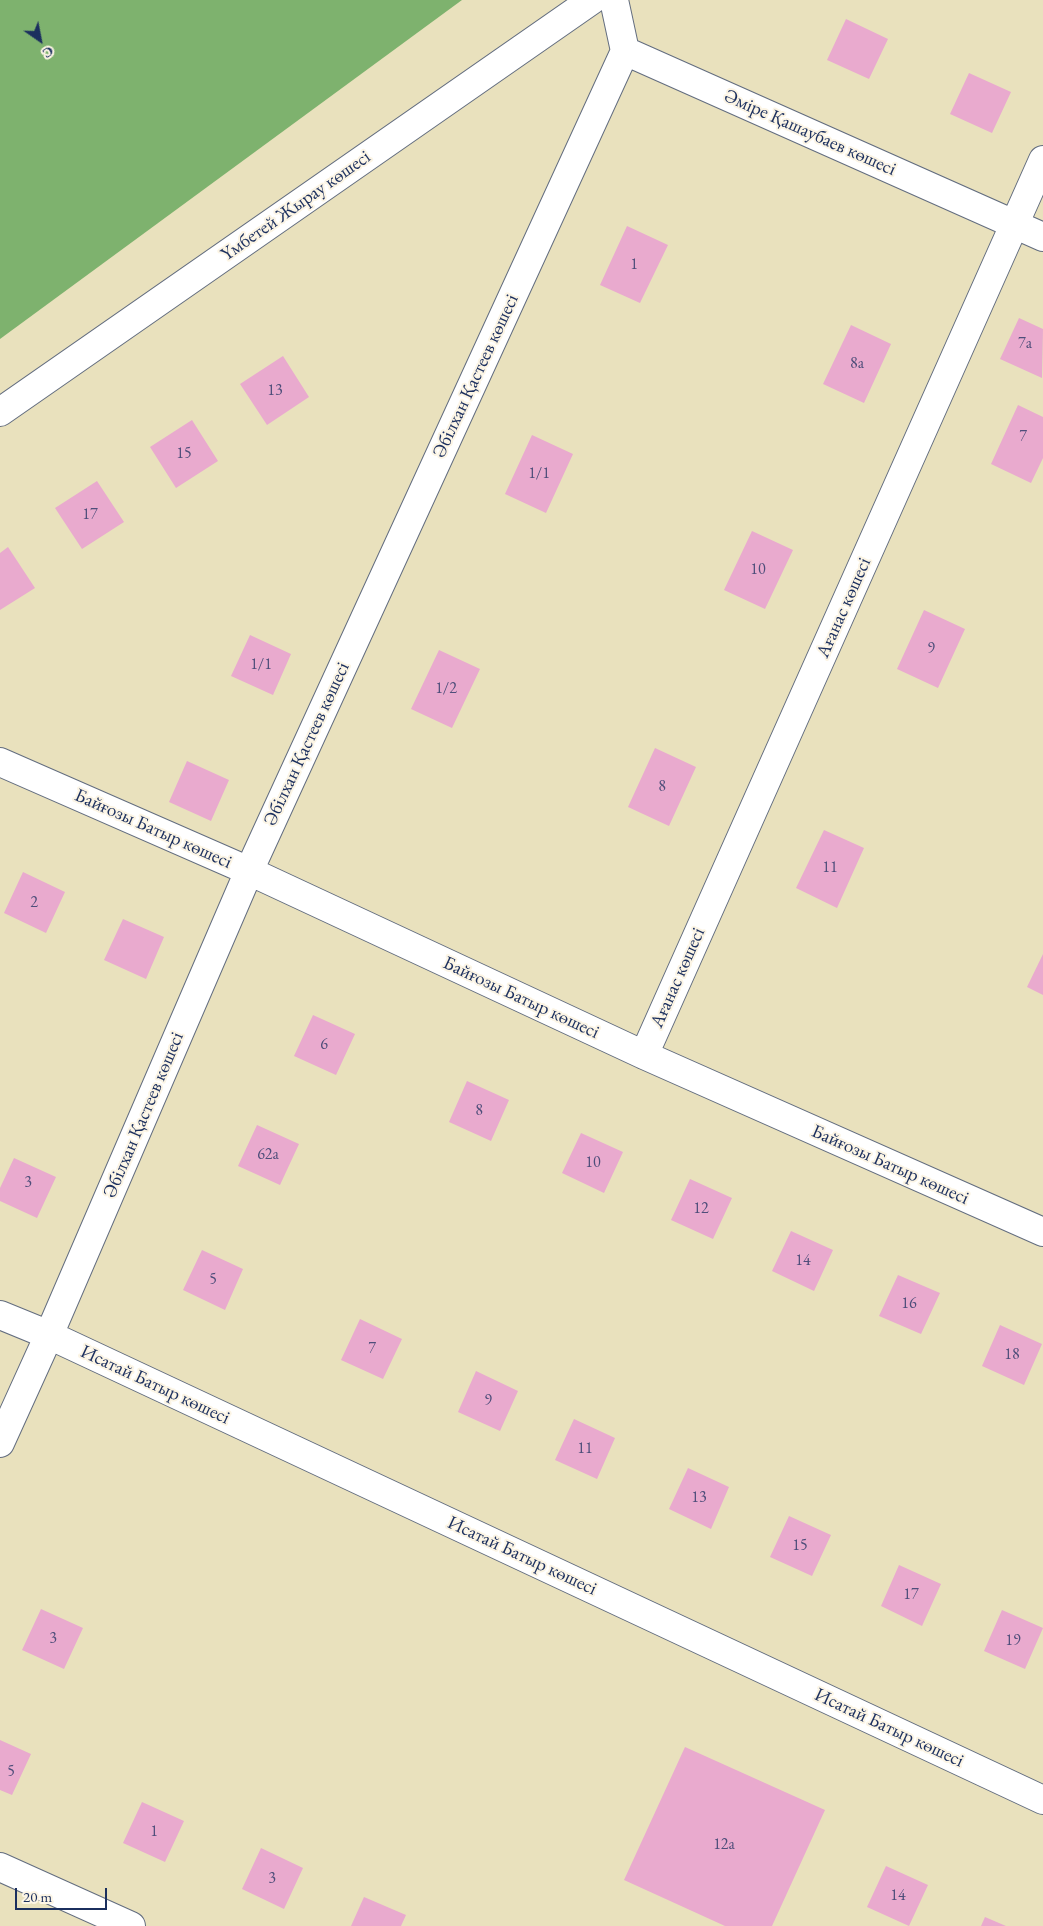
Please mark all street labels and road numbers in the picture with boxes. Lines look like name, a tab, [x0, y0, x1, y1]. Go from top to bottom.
street label: Әміре Қашаубаев көшесі	[721, 85, 899, 181]
street label: Үмбетей Жырау көшесі	[217, 146, 375, 266]
street label: Әбілхан Қастеев көшесі	[428, 291, 524, 461]
street label: Ағанас көшесі	[812, 554, 876, 662]
street label: Әбілхан Қастеев көшесі	[259, 659, 355, 829]
street label: Байғозы Батыр көшесі	[71, 784, 235, 874]
street label: Ағанас көшесі	[646, 924, 710, 1032]
street label: Байғозы Батыр көшесі	[439, 952, 603, 1044]
street label: Әбілхан Қастеев көшесі	[99, 1029, 189, 1201]
street label: Байғозы Батыр көшесі	[808, 1120, 972, 1210]
street label: Исатай Батыр көшесі	[77, 1340, 233, 1430]
street label: Исатай Батыр көшесі	[444, 1511, 600, 1601]
street label: Исатай Батыр көшесі	[811, 1683, 967, 1773]

